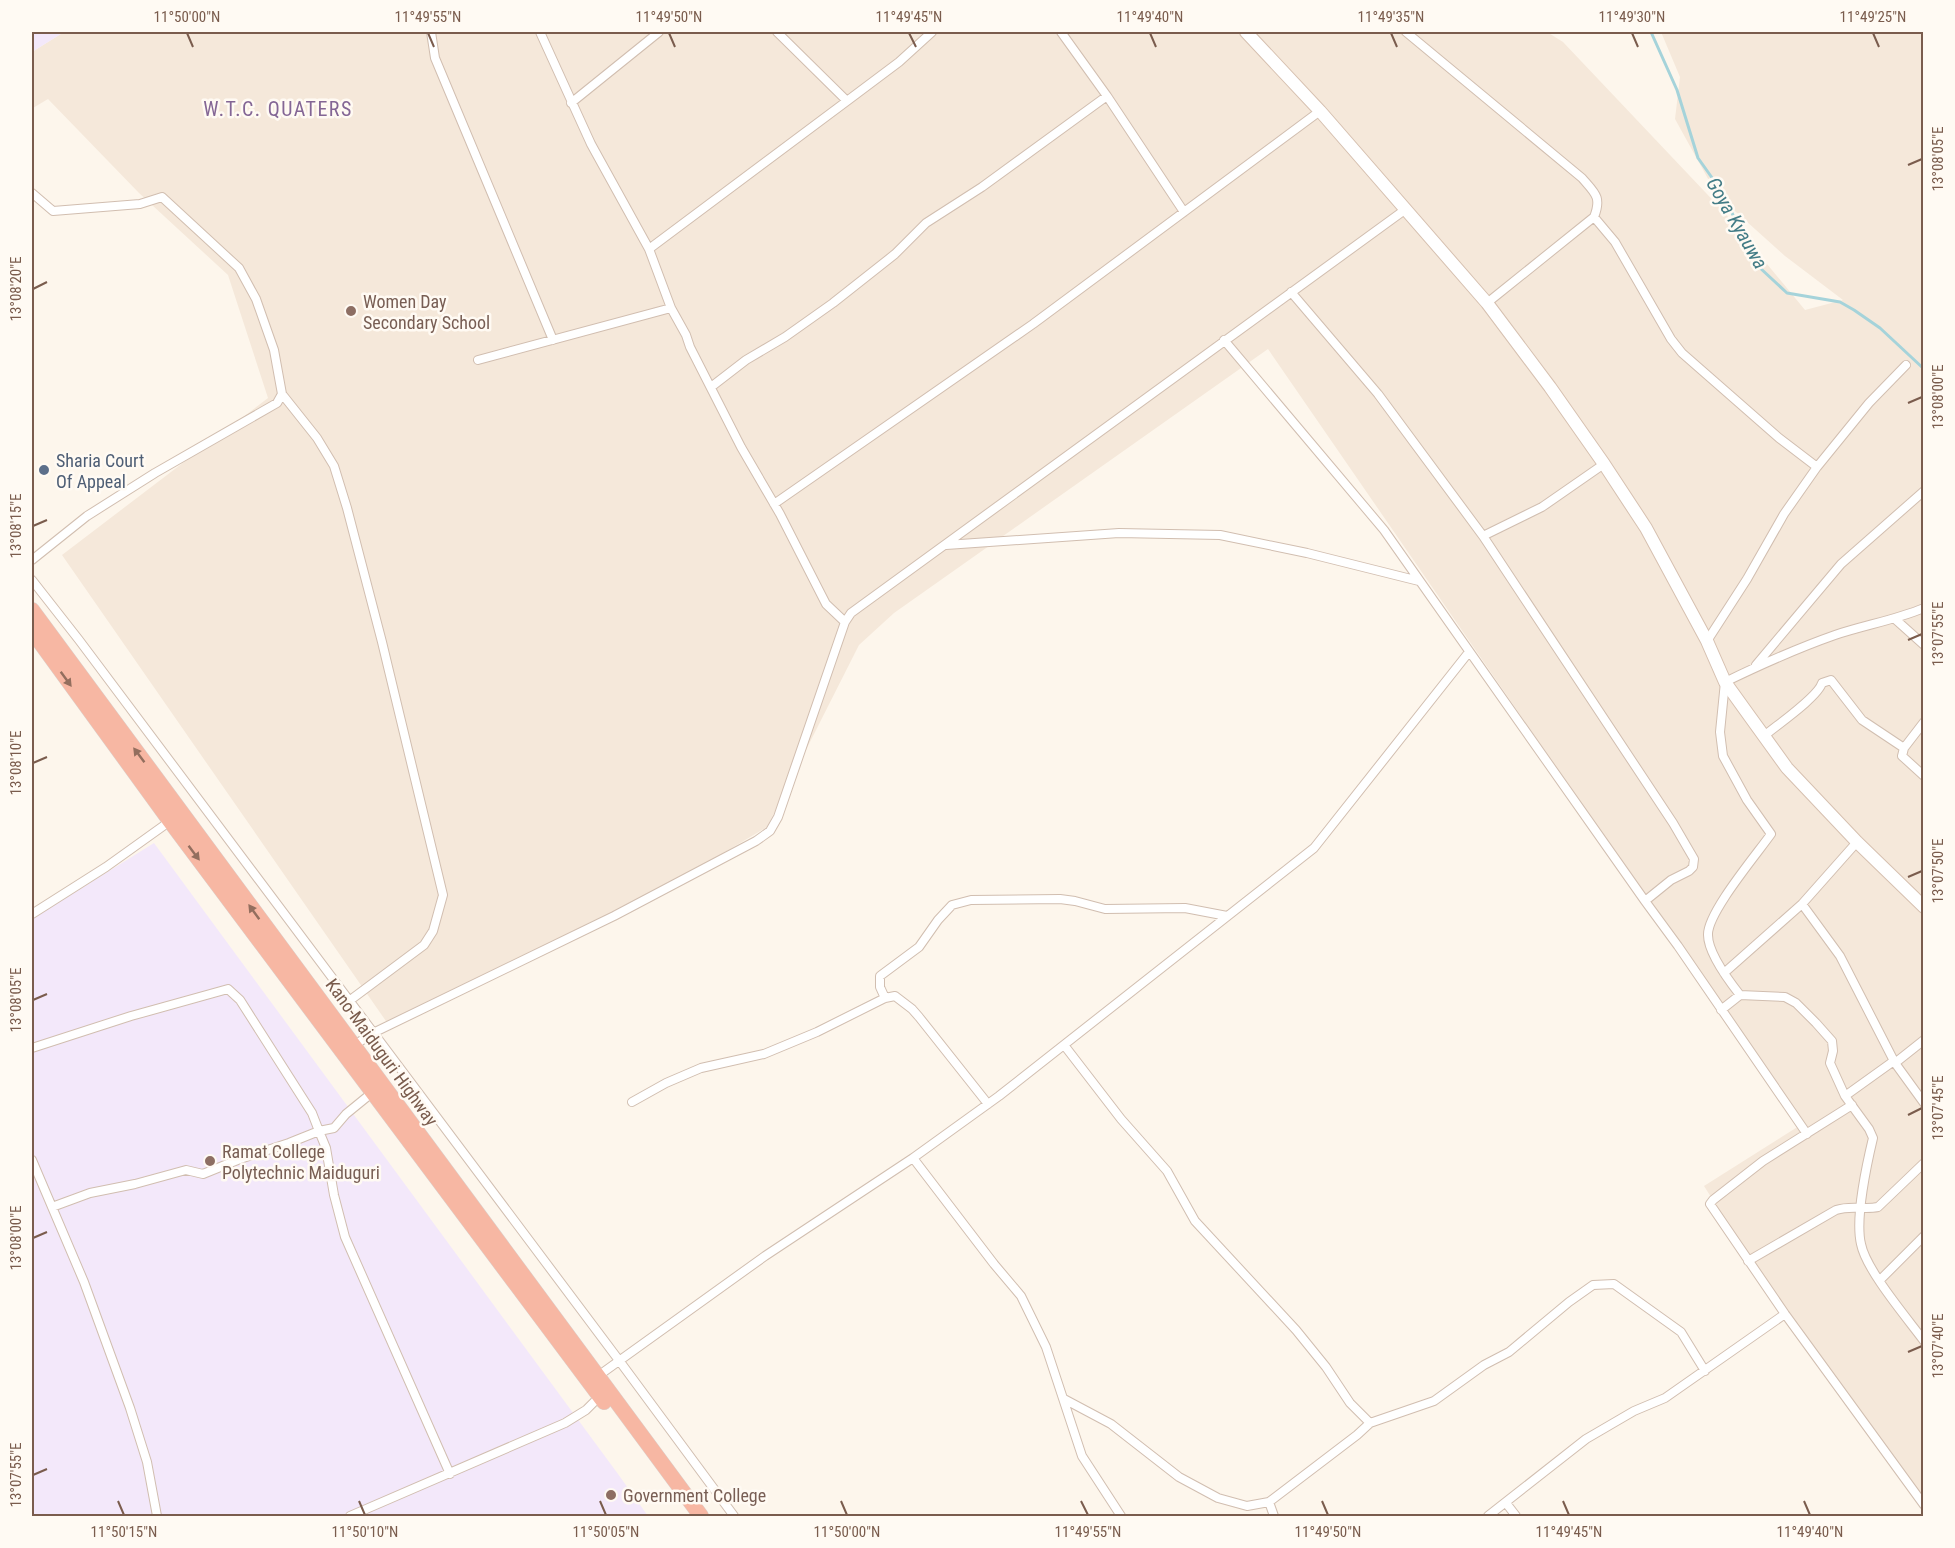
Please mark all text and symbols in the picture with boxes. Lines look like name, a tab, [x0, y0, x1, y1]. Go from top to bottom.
text: 11°50'00"N	[154, 8, 220, 26]
text: 11°49'55"N	[395, 8, 461, 26]
text: 11°49'50"N	[636, 8, 702, 26]
text: 11°49'45"N	[876, 8, 942, 26]
text: 11°49'40"N	[1117, 8, 1183, 26]
text: 11°49'35"N	[1358, 8, 1424, 26]
text: 11°49'30"N	[1599, 8, 1665, 26]
text: 11°49'25"N	[1840, 8, 1906, 26]
district label: W.T.C. QUATERS	[203, 97, 353, 121]
text: 13°08'05"E	[1929, 127, 1947, 191]
water label: Goya Kyauwa	[1701, 173, 1773, 273]
text: 13°08'20"E	[7, 257, 25, 321]
place label: Women Day Secondary School	[363, 291, 490, 333]
marker: Women Day Secondary School	[344, 304, 358, 318]
text: 13°08'00"E	[1929, 365, 1947, 429]
place label: Sharia Court Of Appeal	[56, 450, 144, 492]
marker: Sharia Court Of Appeal	[37, 463, 51, 477]
text: 13°08'15"E	[7, 494, 25, 558]
text: 13°07'55"E	[1929, 602, 1947, 666]
one-way arrow	[60, 670, 72, 686]
text: 13°08'10"E	[7, 731, 25, 795]
one-way arrow	[134, 747, 146, 762]
text: 13°07'50"E	[1929, 839, 1947, 903]
one-way arrow	[188, 844, 200, 860]
one-way arrow	[249, 905, 261, 920]
text: 13°08'05"E	[7, 968, 25, 1032]
street label: Kano-Maiduguri Highway	[322, 974, 443, 1130]
text: 13°07'45"E	[1929, 1076, 1947, 1140]
place label: Ramat College Polytechnic Maiduguri	[222, 1141, 380, 1183]
marker: Ramat College Polytechnic Maiduguri	[203, 1154, 217, 1168]
text: 13°08'00"E	[7, 1206, 25, 1270]
text: 13°07'40"E	[1929, 1314, 1947, 1378]
text: 13°07'55"E	[7, 1443, 25, 1507]
place label: Government College	[623, 1485, 766, 1506]
marker: Government College	[604, 1488, 618, 1502]
text: 11°50'15"N	[91, 1523, 157, 1541]
text: 11°50'10"N	[332, 1523, 398, 1541]
text: 11°50'05"N	[573, 1523, 639, 1541]
text: 11°50'00"N	[814, 1523, 880, 1541]
text: 11°49'55"N	[1055, 1523, 1121, 1541]
text: 11°49'50"N	[1295, 1523, 1361, 1541]
text: 11°49'45"N	[1536, 1523, 1602, 1541]
text: 11°49'40"N	[1777, 1523, 1843, 1541]

